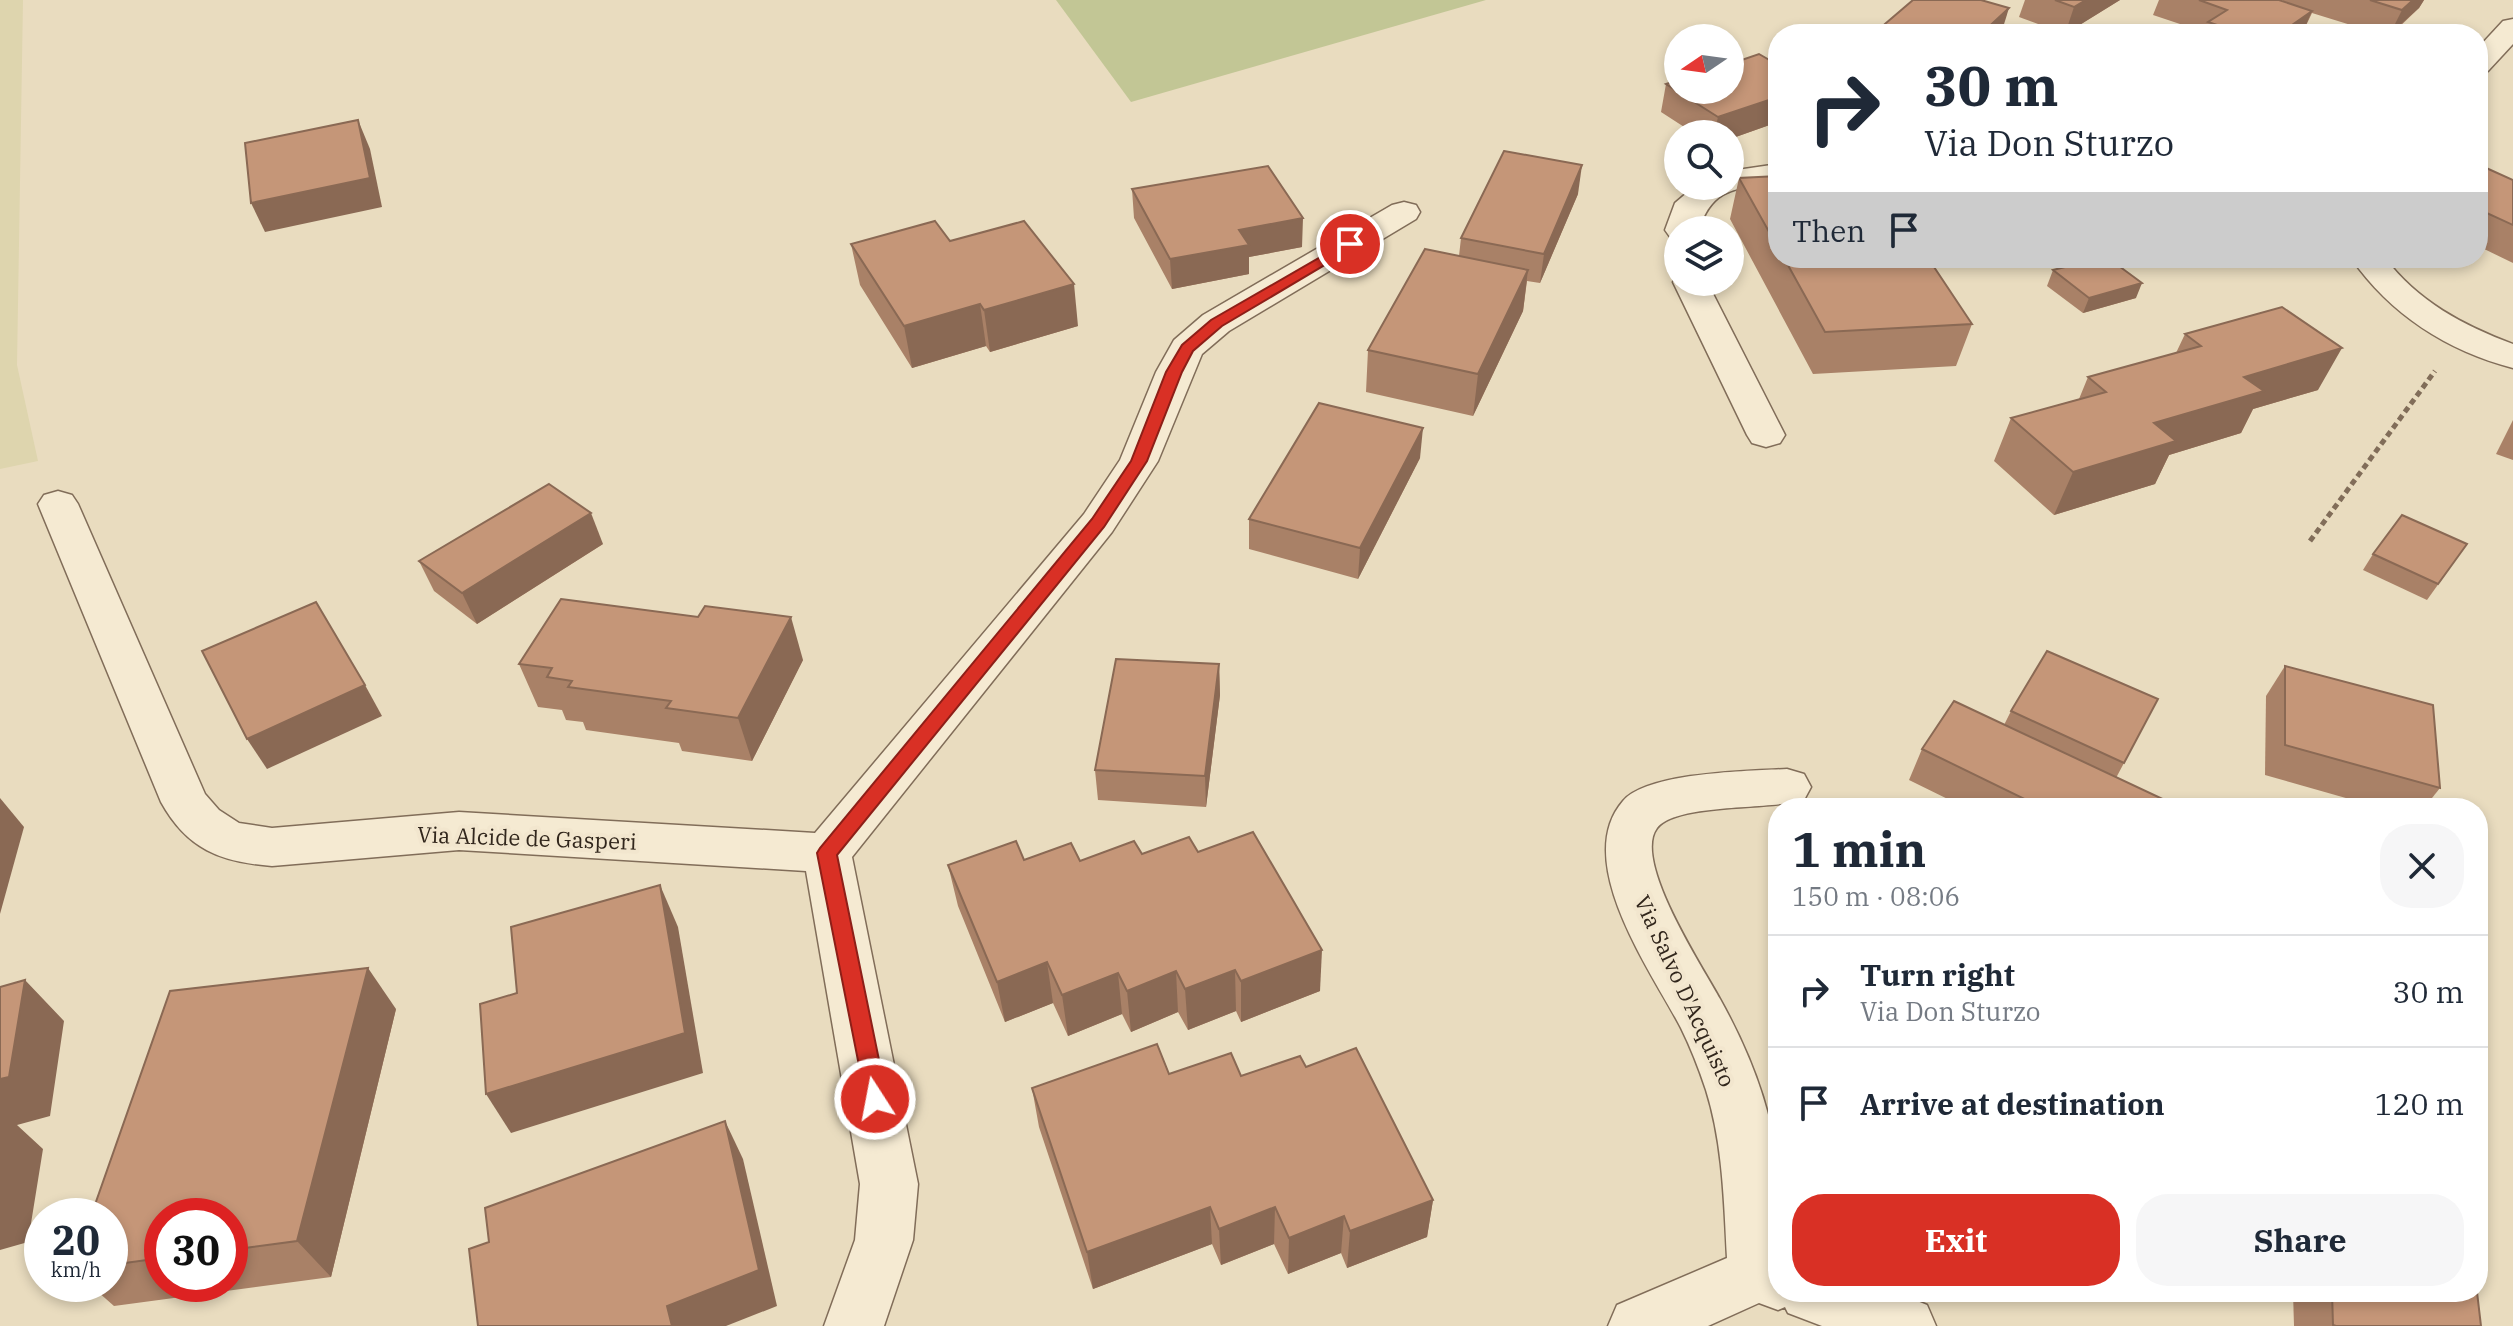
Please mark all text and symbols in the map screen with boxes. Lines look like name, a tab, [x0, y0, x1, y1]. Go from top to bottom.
north arrow	[1664, 24, 1744, 104]
map controls	[1664, 24, 1744, 296]
text: 30 m	[1924, 49, 2059, 121]
icon: right	[1792, 56, 1896, 160]
text: Via Don Sturzo	[1924, 119, 2174, 166]
button: search	[1664, 120, 1744, 200]
icon: arrive	[1882, 208, 1926, 252]
pin	[1316, 210, 1384, 278]
text: Then	[1792, 211, 1866, 250]
button: layers	[1664, 216, 1744, 296]
icon: arrive	[1328, 222, 1372, 266]
text: 1 min	[1792, 818, 1926, 880]
street label: Via Alcide de Gasperi	[417, 819, 637, 856]
button: close	[2380, 824, 2464, 908]
text: 150 m · 08:06	[1792, 879, 1960, 913]
street label: Via Salvo D'Acquisto	[1628, 890, 1743, 1091]
text: Turn right	[1860, 955, 2015, 994]
icon: right	[1792, 969, 1836, 1013]
text: 30 m	[2392, 972, 2464, 1011]
text: Via Don Sturzo	[1860, 994, 2041, 1028]
position arrow	[833, 1057, 917, 1141]
icon: arrive	[1792, 1081, 1836, 1125]
text: Arrive at destination	[1860, 1084, 2165, 1123]
text: 120 m	[2374, 1084, 2464, 1123]
button: Exit	[1792, 1194, 2120, 1286]
button: Share	[2136, 1194, 2464, 1286]
speed limit sign: 30	[144, 1198, 248, 1302]
text: 20	[52, 1214, 100, 1266]
text: km/h	[51, 1256, 101, 1283]

